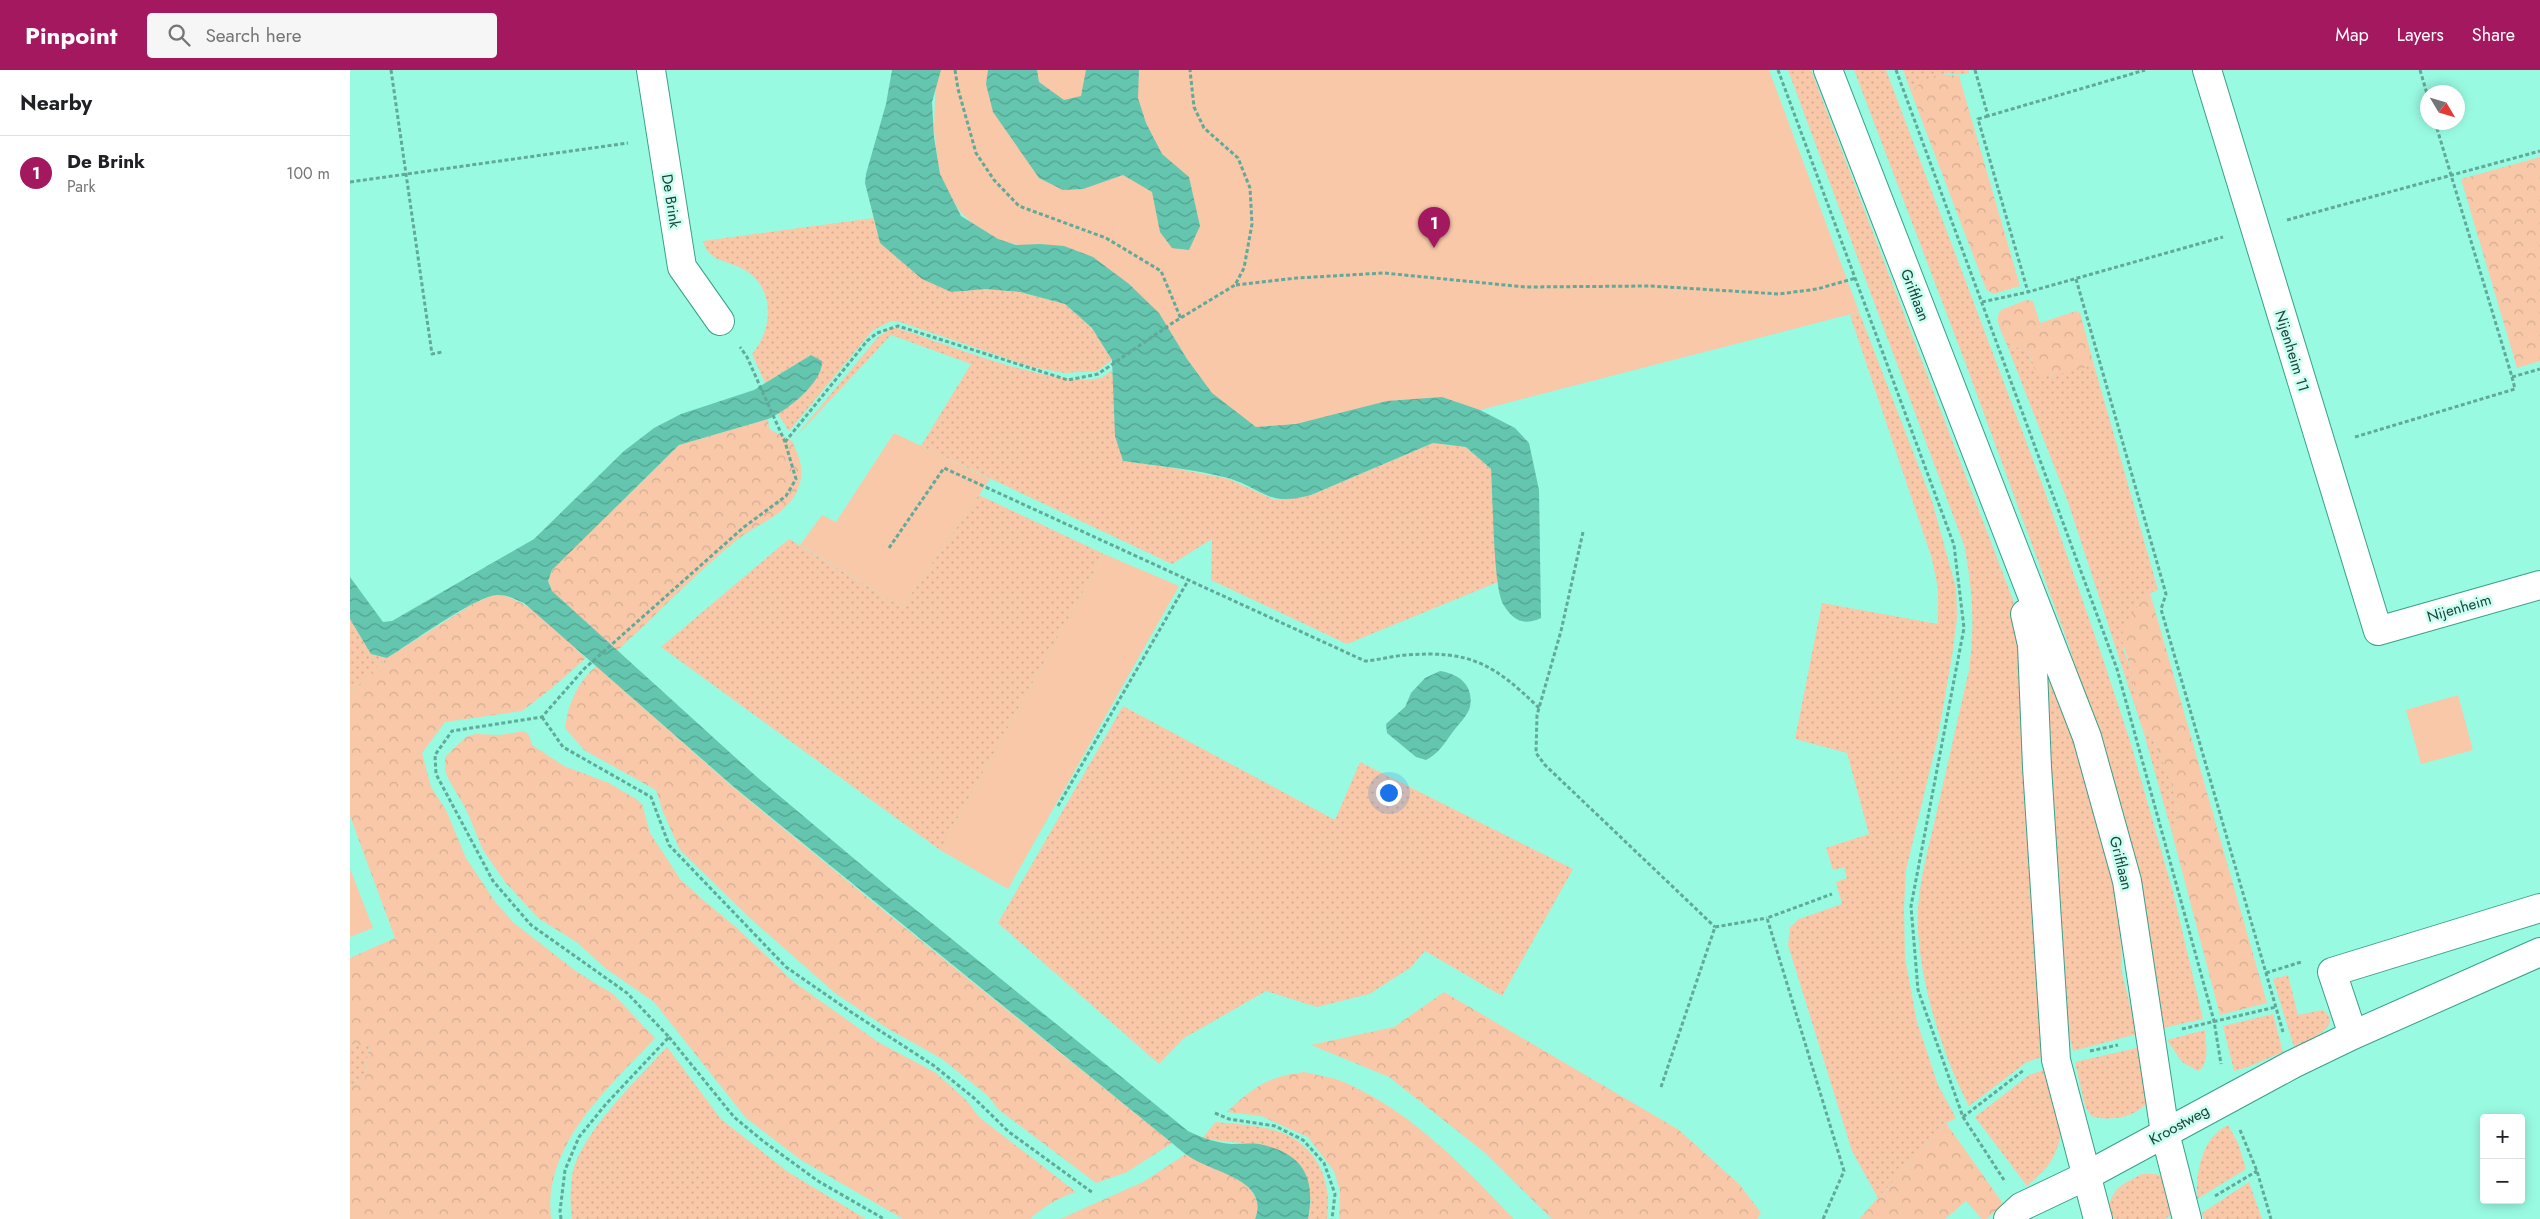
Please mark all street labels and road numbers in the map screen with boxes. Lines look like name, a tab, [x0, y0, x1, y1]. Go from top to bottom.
street label: De Brink	[656, 172, 686, 230]
street label: Griftlaan	[1895, 266, 1935, 324]
street label: Nijenheim 11	[2269, 308, 2315, 394]
street label: Nijenheim	[2424, 588, 2494, 628]
street label: Griftlaan	[2104, 834, 2138, 892]
street label: Kroostweg	[2145, 1099, 2213, 1151]

